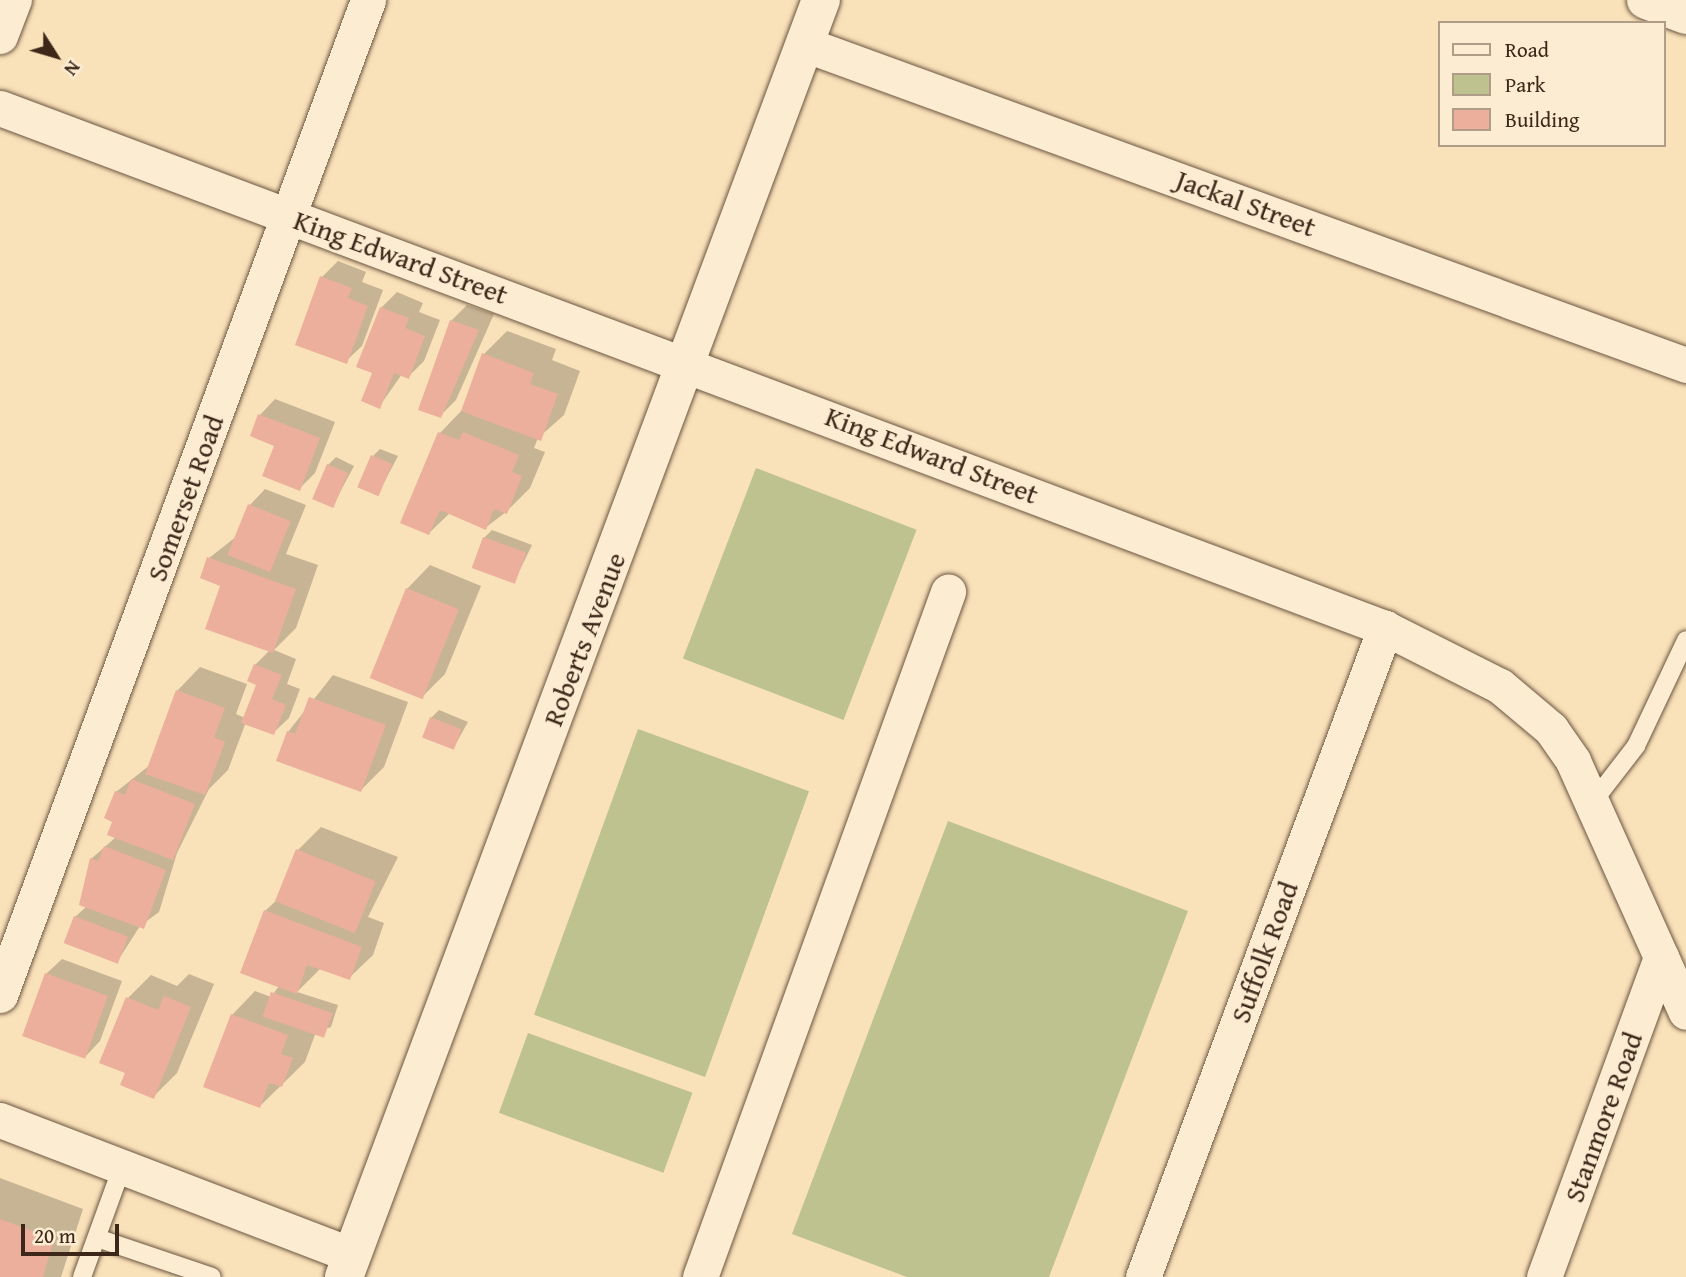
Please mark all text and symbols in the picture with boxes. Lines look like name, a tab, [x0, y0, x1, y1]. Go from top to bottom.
north arrow	[21, 21, 91, 91]
legend	[1438, 21, 1665, 147]
text: Road	[1505, 34, 1549, 65]
text: N	[58, 55, 88, 82]
text: Park	[1505, 69, 1546, 100]
text: Building	[1505, 104, 1579, 135]
street label: Jackal Street	[1171, 162, 1321, 244]
street label: King Edward Street	[289, 203, 513, 311]
street label: King Edward Street	[821, 399, 1043, 511]
street label: Somerset Road	[139, 410, 231, 586]
street label: Roberts Avenue	[536, 548, 632, 730]
street label: Suffolk Road	[1223, 877, 1305, 1027]
street label: Stanmore Road	[1557, 1027, 1649, 1207]
scale bar	[24, 1210, 122, 1254]
text: 20 m	[34, 1220, 76, 1251]

